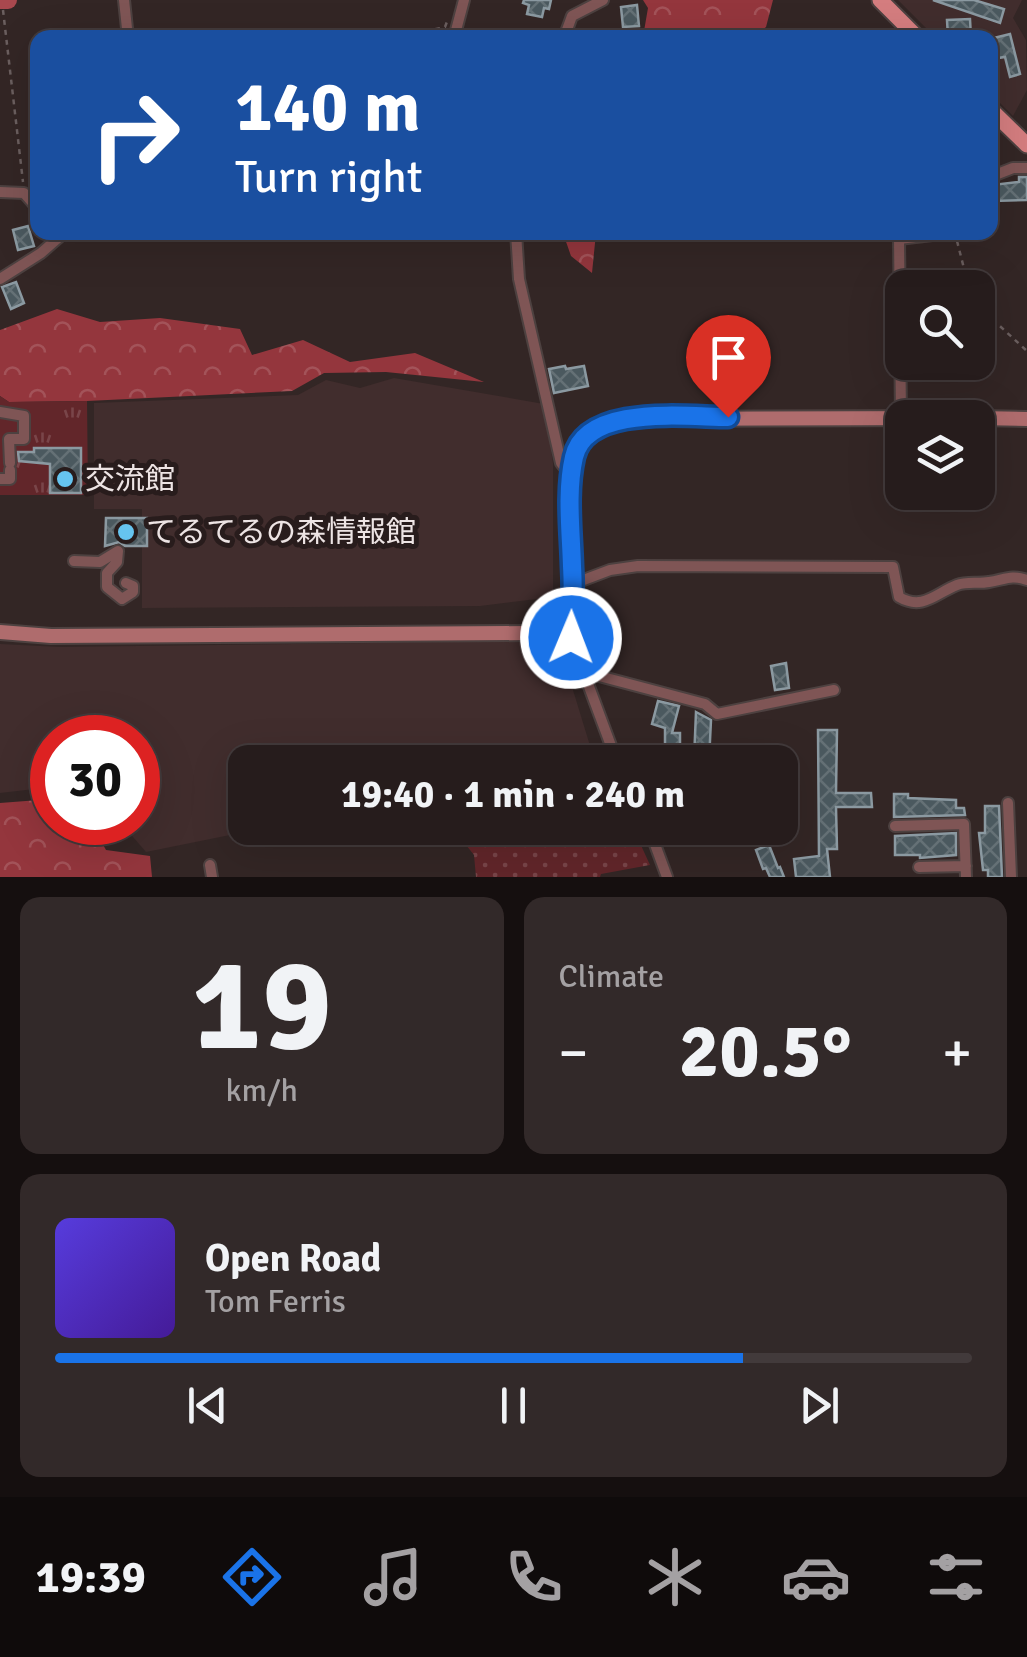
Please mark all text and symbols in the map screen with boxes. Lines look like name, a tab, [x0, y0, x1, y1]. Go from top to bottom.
text: 140 m	[235, 64, 420, 150]
icon: right	[70, 70, 200, 200]
text: Turn right	[235, 150, 423, 205]
map controls	[885, 270, 995, 510]
button: search	[885, 270, 995, 380]
pin	[686, 315, 771, 418]
icon: arrive	[701, 330, 756, 385]
button: layers	[885, 400, 995, 510]
place label: 交流館	[85, 461, 175, 498]
marker: 交流館	[54, 468, 76, 490]
place label: てるてるの森情報館	[146, 514, 416, 551]
marker: てるてるの森情報館	[115, 521, 137, 543]
position arrow	[519, 586, 623, 690]
speed limit sign: 30	[30, 715, 160, 845]
text: 19:40 · 1 min · 240 m	[341, 771, 685, 818]
text: 19	[192, 926, 332, 1086]
text: Climate	[559, 957, 664, 996]
text: 20.5°	[679, 1005, 852, 1098]
text: −	[559, 1019, 588, 1087]
text: +	[942, 1019, 972, 1087]
text: km/h	[226, 1071, 298, 1110]
text: Open Road	[205, 1235, 381, 1282]
text: Tom Ferris	[205, 1282, 346, 1321]
icon: previous	[180, 1378, 235, 1433]
icon: pause	[486, 1378, 541, 1433]
icon: next	[792, 1378, 847, 1433]
icon: directions	[217, 1542, 287, 1612]
icon: music	[358, 1542, 428, 1612]
icon: phone	[499, 1542, 569, 1612]
icon: climate	[640, 1542, 710, 1612]
icon: car	[781, 1542, 851, 1612]
icon: filters	[921, 1542, 991, 1612]
text: 19:39	[35, 1550, 146, 1605]

